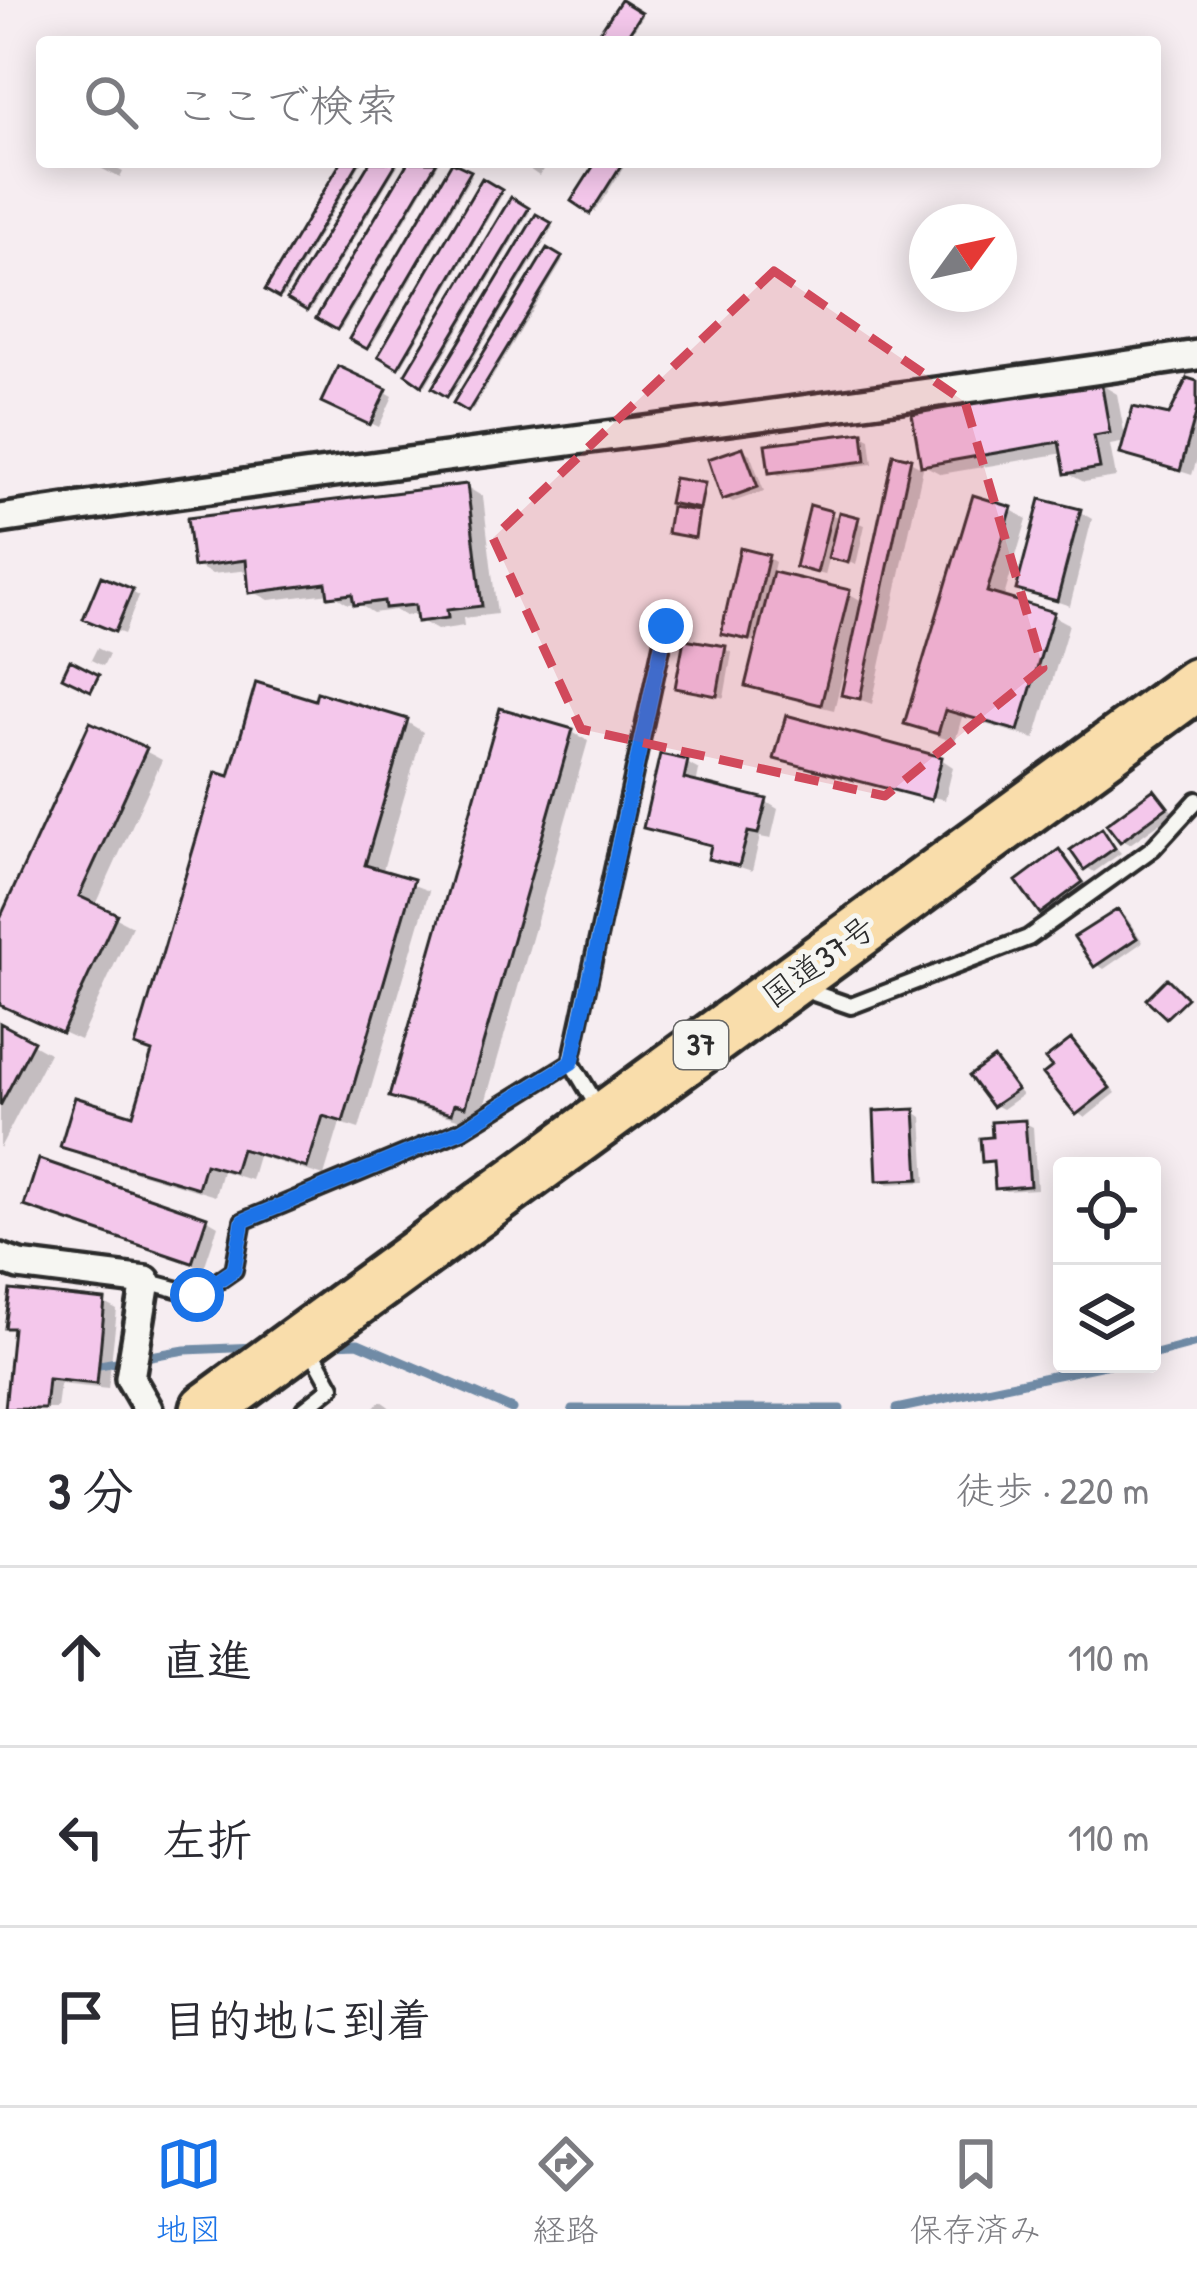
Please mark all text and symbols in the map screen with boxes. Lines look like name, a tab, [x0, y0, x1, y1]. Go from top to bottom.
search box	[36, 36, 1161, 168]
icon: search	[78, 69, 144, 135]
text: ここで検索	[174, 74, 399, 135]
north arrow	[909, 204, 1017, 312]
route end	[639, 599, 693, 653]
street label: 国道37号	[752, 905, 884, 1017]
road number: 37	[674, 1021, 728, 1069]
map controls	[1053, 1157, 1161, 1373]
button: locate	[1053, 1157, 1161, 1265]
button: layers	[1053, 1265, 1161, 1373]
route start	[170, 1268, 224, 1322]
text: 3 分	[48, 1456, 134, 1525]
text: 徒歩 · 220 m	[956, 1463, 1149, 1516]
icon: ahead	[48, 1624, 114, 1690]
text: 直進	[162, 1629, 252, 1690]
text: 110 m	[1068, 1630, 1149, 1683]
icon: left	[48, 1804, 114, 1870]
text: 左折	[162, 1809, 252, 1870]
text: 110 m	[1068, 1810, 1149, 1863]
icon: arrive	[48, 1984, 114, 2050]
text: 目的地に到着	[162, 1989, 432, 2050]
tab: 地図	[156, 2131, 222, 2251]
tab: 経路	[533, 2131, 599, 2251]
tab: 保存済み	[910, 2131, 1042, 2251]

